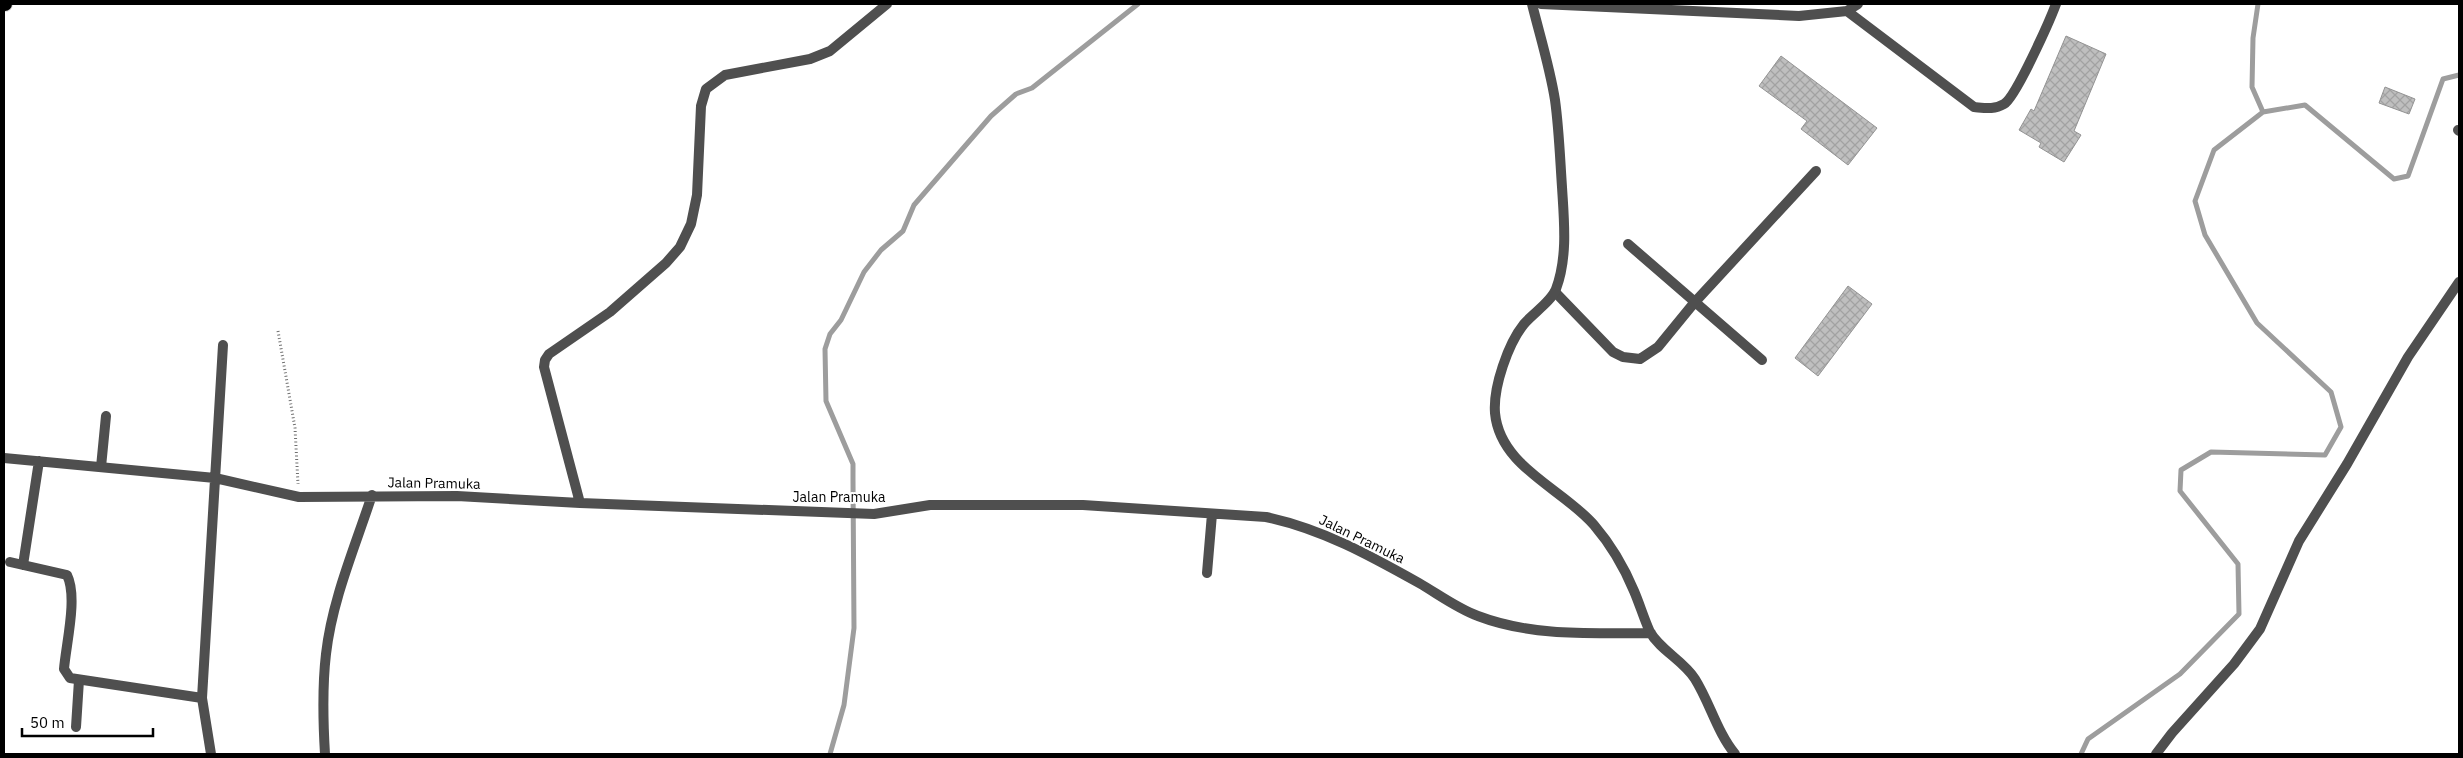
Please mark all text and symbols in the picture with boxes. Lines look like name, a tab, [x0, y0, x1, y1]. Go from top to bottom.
street label: Jalan Pramuka	[387, 473, 481, 493]
street label: Jalan Pramuka	[792, 488, 886, 506]
street label: Jalan Pramuka	[1316, 511, 1408, 568]
scale bar	[22, 706, 154, 738]
text: 50 m	[30, 713, 65, 732]

